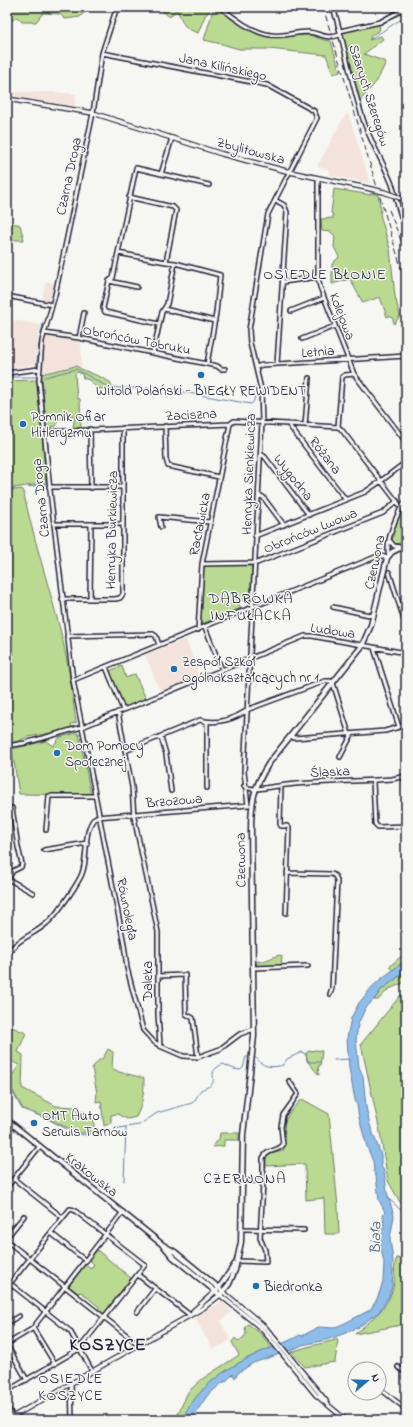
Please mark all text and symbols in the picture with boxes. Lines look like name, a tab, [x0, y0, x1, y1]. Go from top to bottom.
street label: Szarych Szeregów	[341, 42, 395, 149]
street label: Jana Kilińskiego	[177, 48, 268, 88]
street label: Zbylitowska	[214, 132, 287, 172]
street label: Czarna Droga	[51, 135, 89, 217]
district label: OSIEDLE BŁONIE	[263, 264, 387, 286]
street label: Kolejowa	[323, 290, 360, 343]
street label: Obrońców Tobruku	[81, 320, 192, 361]
street label: Letnia	[301, 341, 335, 364]
marker: Witold Polański - BIEGŁY REWIDENT	[196, 370, 206, 380]
place label: Witold Polański - BIEGŁY REWIDENT	[96, 381, 306, 402]
street label: Zaciszna	[165, 404, 217, 427]
place label: Pomnik Ofiar Hitleryzmu	[31, 407, 106, 445]
street label: Henryka Sienkiewicza	[237, 413, 263, 535]
marker: Pomnik Ofiar Hitleryzmu	[18, 419, 28, 429]
street label: Różana	[303, 433, 346, 479]
street label: Wygodna	[267, 450, 318, 506]
street label: Czarna Droga	[27, 457, 57, 538]
street label: Henryka Burkiewicza	[101, 471, 125, 590]
street label: Racławicka	[184, 491, 217, 558]
street label: Obrońców Lwowa	[260, 503, 361, 560]
street label: Czerwona	[359, 533, 391, 591]
district label: DĄBRÓWKA INFUŁACKA	[208, 588, 293, 627]
street label: Ludowa	[309, 618, 357, 645]
place label: Zespół Szkół Ogólnokształcących nr 1	[182, 652, 319, 690]
marker: Zespół Szkół Ogólnokształcących nr 1	[169, 664, 179, 674]
place label: Dom Pomocy Społecznej	[64, 736, 144, 773]
marker: Dom Pomocy Społecznej	[52, 748, 62, 758]
street label: Śląska	[310, 761, 350, 784]
street label: Brzozowa	[144, 789, 203, 815]
street label: Czerwona	[231, 832, 252, 888]
street label: Równoległa	[109, 876, 143, 942]
street label: Daleka	[138, 961, 159, 1002]
place label: OMT Auto Serwis Tarnów	[42, 1106, 127, 1143]
marker: OMT Auto Serwis Tarnów	[29, 1118, 39, 1128]
street label: Krakowska	[60, 1148, 122, 1203]
district label: CZERWONA	[204, 1168, 287, 1190]
water label: Biała	[365, 1221, 387, 1254]
place label: Biedronka	[263, 1277, 322, 1298]
marker: Biedronka	[251, 1281, 261, 1291]
district label: KOSZYCE	[69, 1333, 147, 1359]
north arrow	[347, 1361, 387, 1401]
district label: OSIEDLE KOSZYCE	[38, 1368, 104, 1407]
text: N	[367, 1372, 384, 1384]

